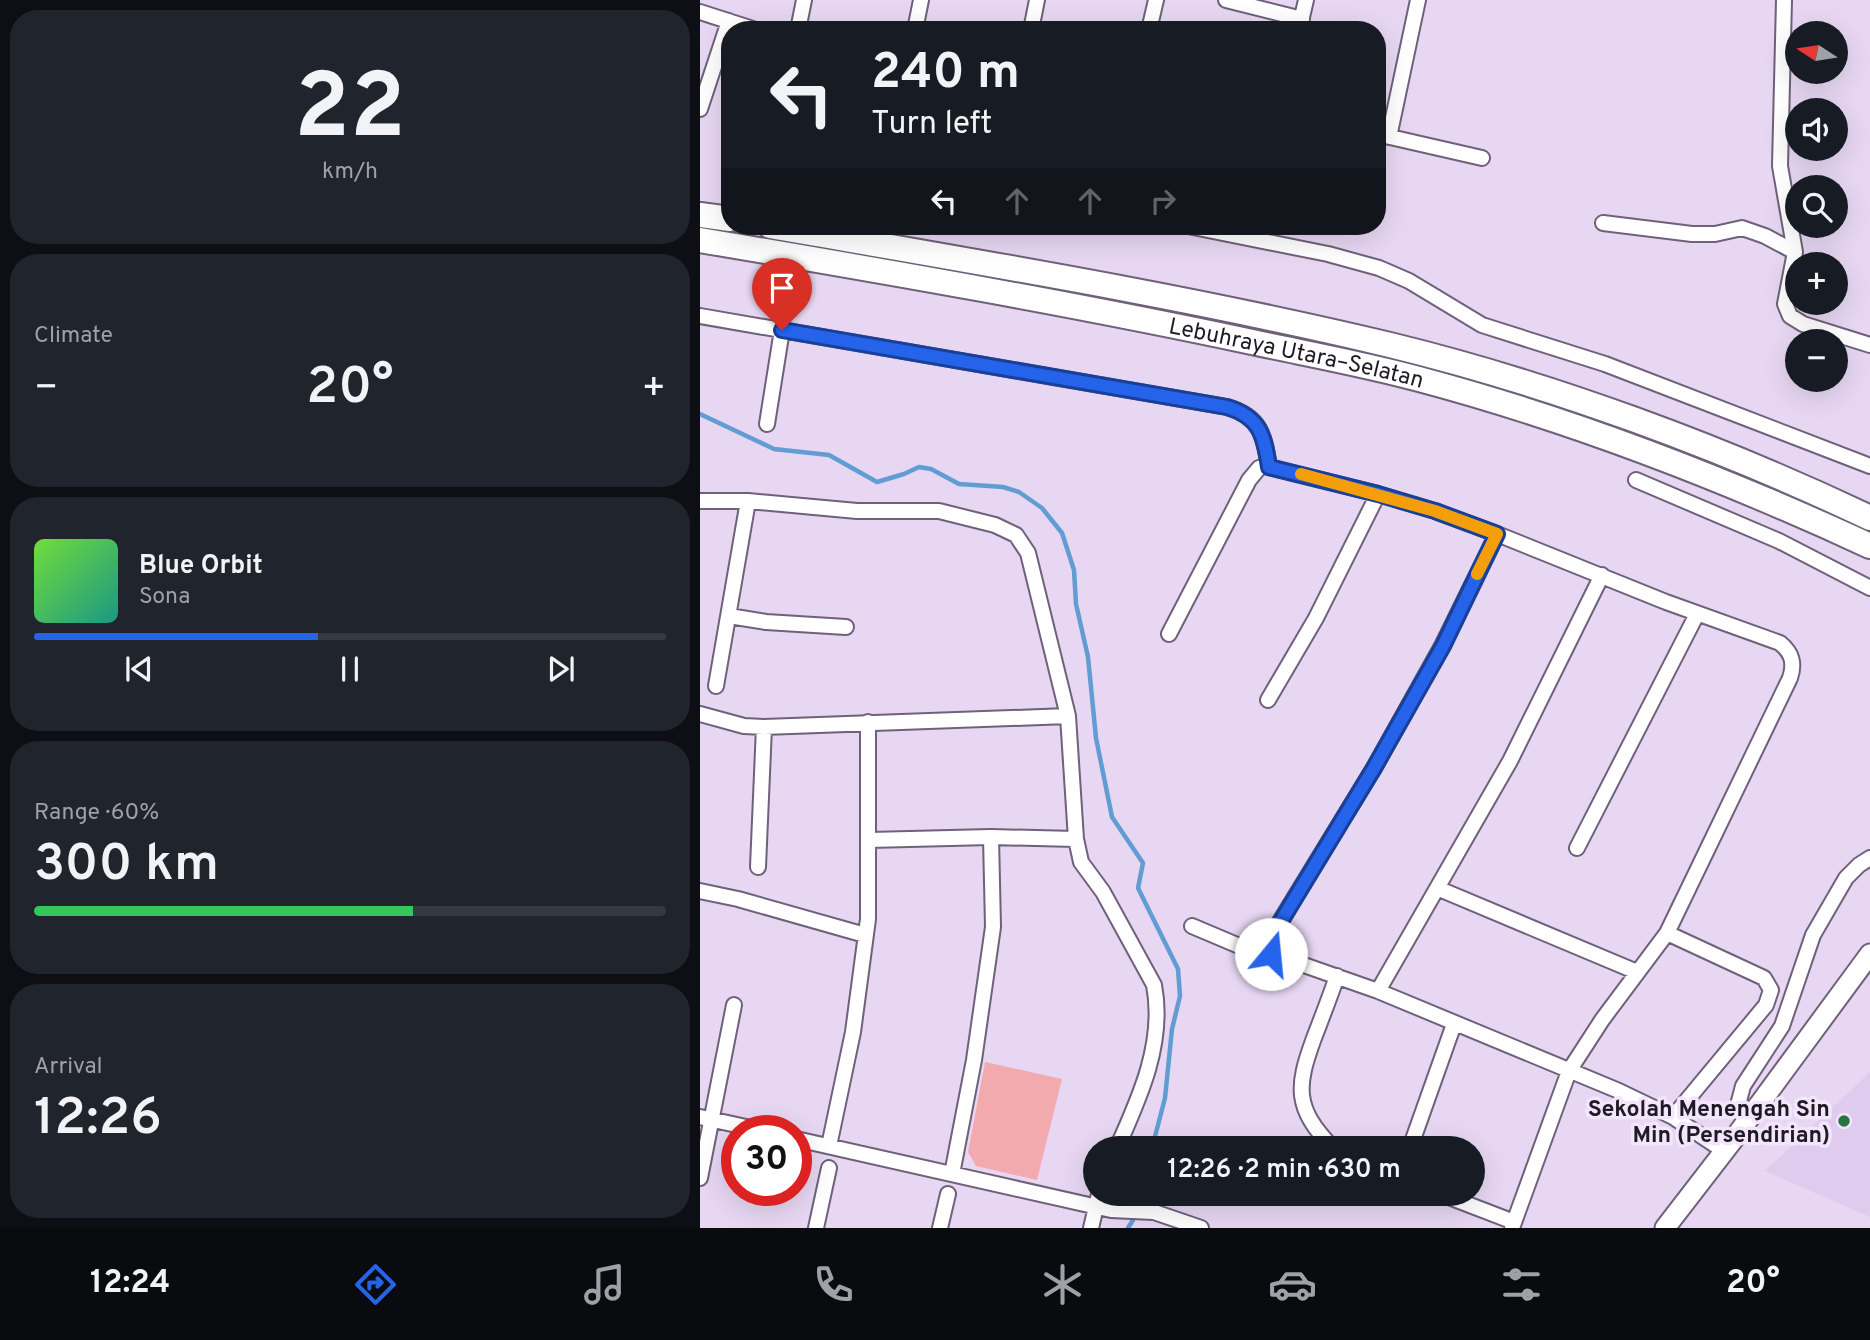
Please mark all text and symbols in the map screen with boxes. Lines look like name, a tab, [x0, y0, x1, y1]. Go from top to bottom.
north arrow	[1785, 21, 1848, 84]
map controls	[1785, 21, 1848, 392]
text: 240 m	[871, 44, 1020, 106]
icon: left	[756, 49, 847, 140]
text: 22	[294, 55, 406, 170]
button: sound	[1785, 98, 1848, 161]
text: Turn left	[871, 105, 992, 145]
text: km/h	[322, 158, 378, 187]
button: search	[1785, 175, 1848, 238]
icon: left	[925, 182, 963, 220]
icon: ahead	[998, 182, 1036, 220]
icon: ahead	[1071, 182, 1109, 220]
icon: right	[1144, 182, 1182, 220]
button: +	[1785, 252, 1848, 315]
pin	[752, 258, 812, 330]
icon: arrive	[763, 269, 801, 307]
street label: Lebuhraya Utara–Selatan	[1166, 313, 1427, 397]
text: Climate	[34, 322, 113, 351]
button: −	[1785, 329, 1848, 392]
text: 20°	[306, 356, 394, 422]
text: −	[34, 365, 59, 414]
text: +	[641, 365, 666, 414]
text: Blue Orbit	[139, 550, 263, 583]
text: Sona	[139, 583, 190, 612]
icon: previous	[120, 650, 158, 688]
icon: pause	[331, 650, 369, 688]
icon: next	[542, 650, 580, 688]
text: Range · 60%	[34, 799, 159, 828]
text: 300 km	[34, 833, 219, 899]
position arrow	[1234, 917, 1308, 991]
text: Arrival	[34, 1053, 103, 1082]
text: 12:26	[34, 1087, 162, 1153]
place label: Sekolah Menengah Sin Min (Persendirian)	[1588, 1096, 1830, 1151]
marker: Sekolah Menengah Sin Min (Persendirian)	[1836, 1113, 1852, 1129]
speed limit sign: 30	[721, 1115, 812, 1206]
text: 12:26 · 2 min · 630 m	[1167, 1154, 1401, 1187]
icon: directions	[351, 1260, 400, 1309]
icon: music	[580, 1260, 629, 1309]
icon: phone	[809, 1260, 858, 1309]
icon: climate	[1038, 1260, 1087, 1309]
icon: car	[1268, 1260, 1317, 1309]
icon: filters	[1497, 1260, 1546, 1309]
text: 12:24	[90, 1264, 170, 1304]
text: 20°	[1726, 1264, 1780, 1304]

